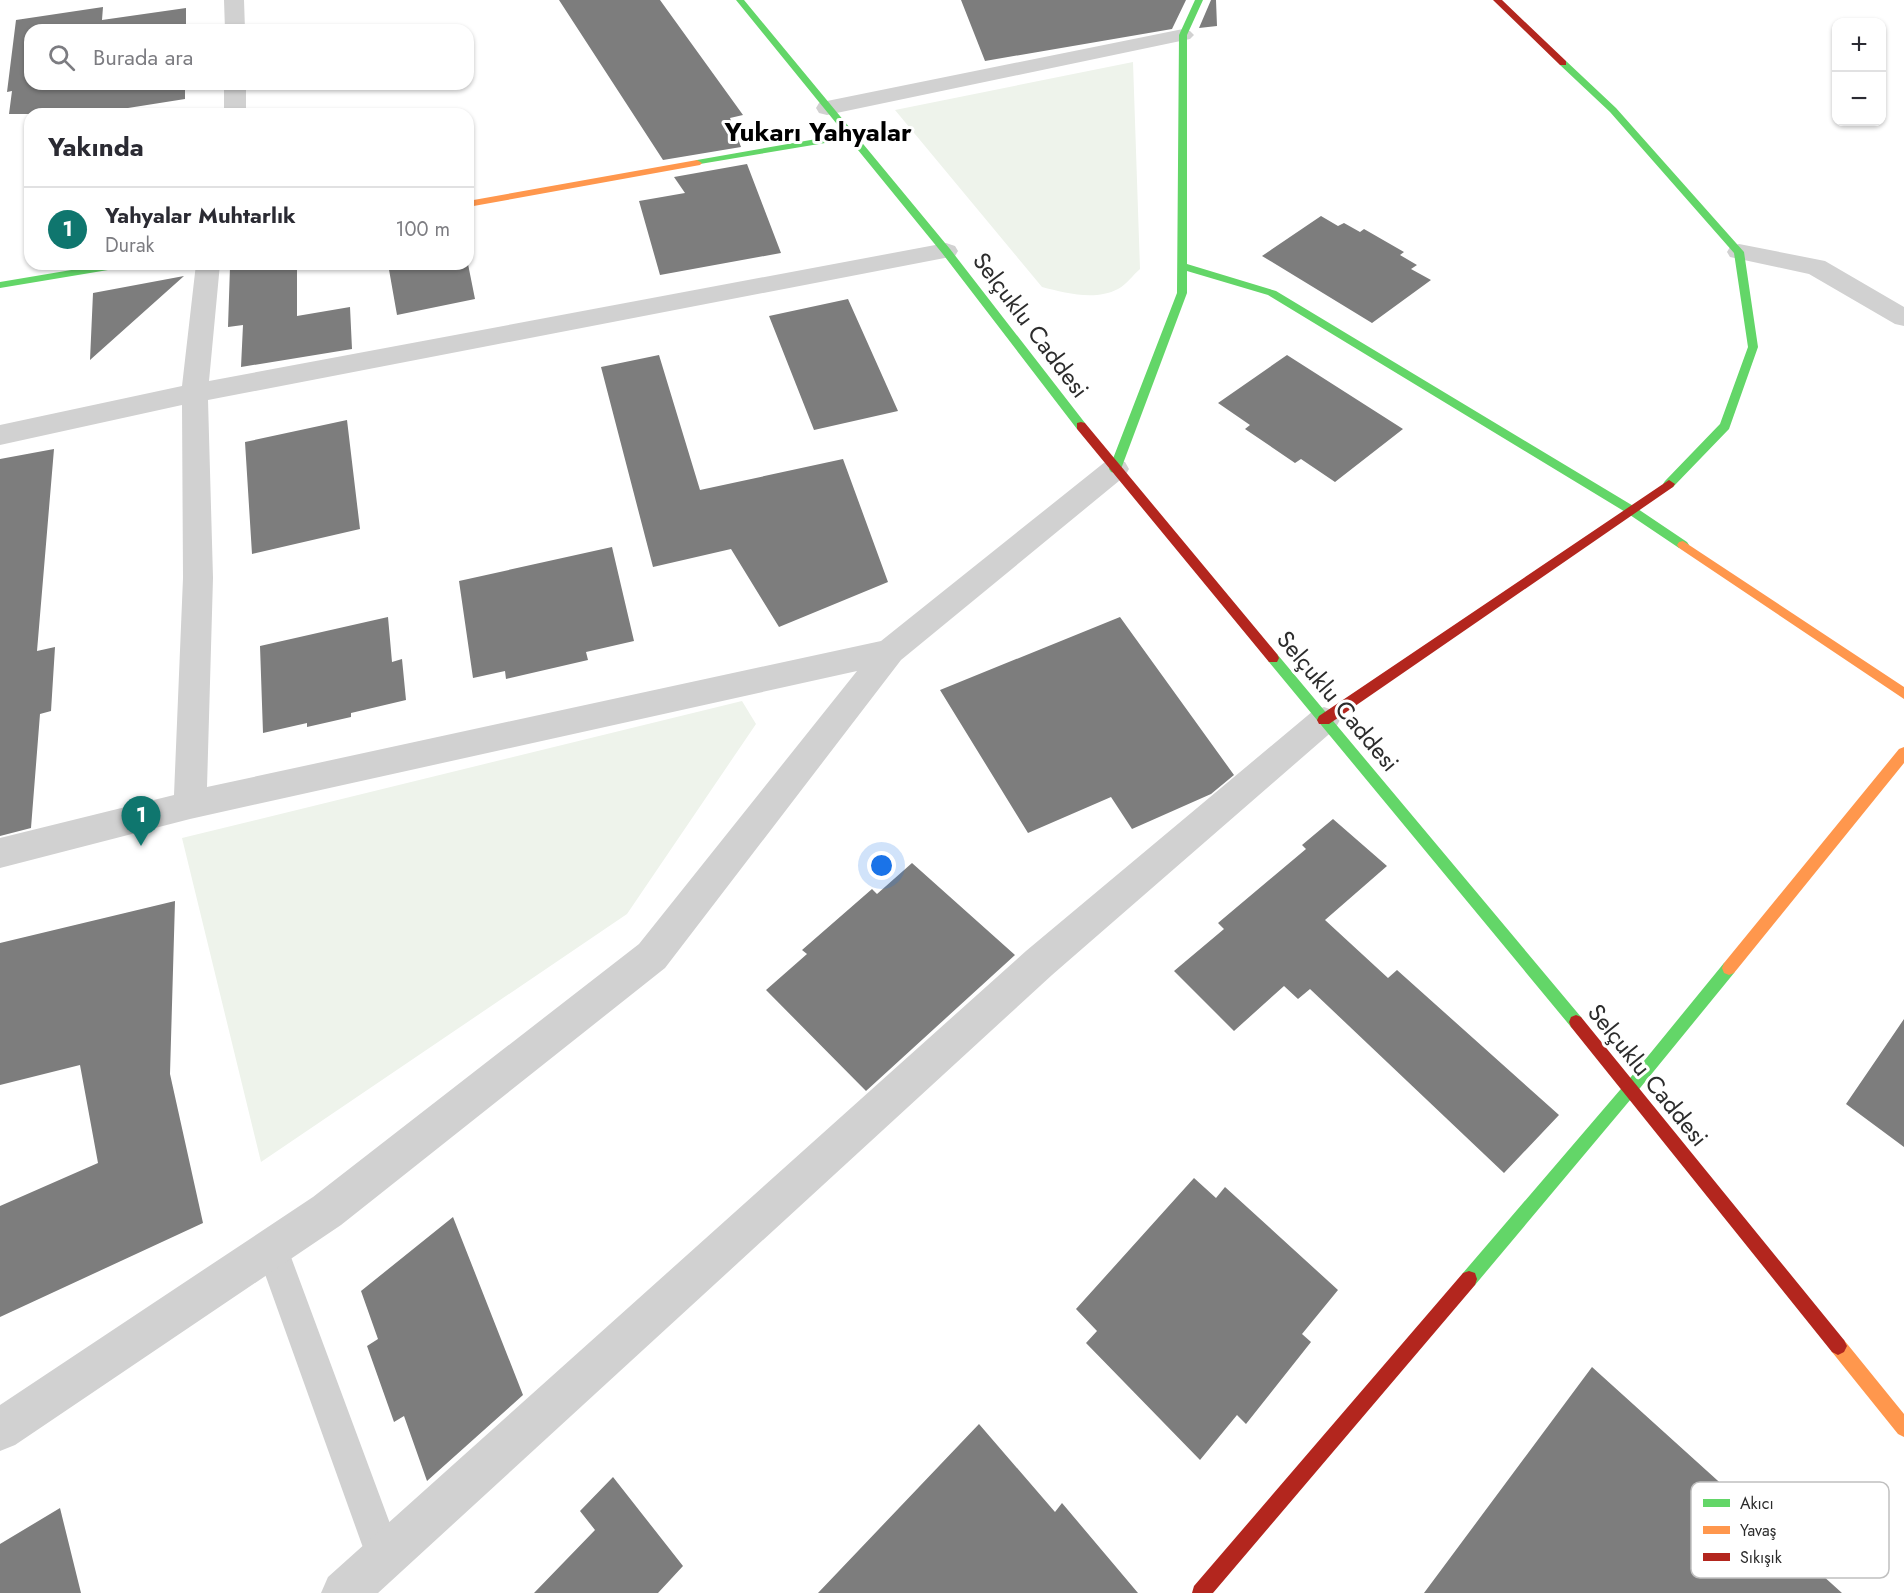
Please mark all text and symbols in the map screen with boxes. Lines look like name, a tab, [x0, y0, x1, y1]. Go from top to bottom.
map controls	[1832, 18, 1886, 126]
button: +	[1832, 18, 1886, 72]
search box	[24, 24, 474, 90]
icon: search	[45, 41, 78, 74]
text: Burada ara	[93, 41, 193, 73]
button: −	[1832, 72, 1886, 126]
district label: Yukarı Yahyalar	[723, 113, 912, 151]
text: Yakında	[48, 128, 144, 166]
text: Yahyalar Muhtarlık	[105, 199, 296, 231]
text: 1	[62, 215, 73, 244]
text: 100 m	[395, 215, 450, 244]
text: Durak	[105, 231, 154, 260]
street label: Selçuklu Caddesi	[964, 245, 1098, 405]
street label: Selçuklu Caddesi	[1268, 623, 1408, 779]
pin: 1	[122, 796, 160, 846]
your location	[867, 851, 896, 880]
street label: Selçuklu Caddesi	[1579, 996, 1717, 1154]
legend	[1691, 1482, 1889, 1578]
text: Akıcı	[1740, 1492, 1774, 1515]
text: Yavaş	[1740, 1519, 1776, 1542]
text: Sıkışık	[1740, 1546, 1783, 1569]

